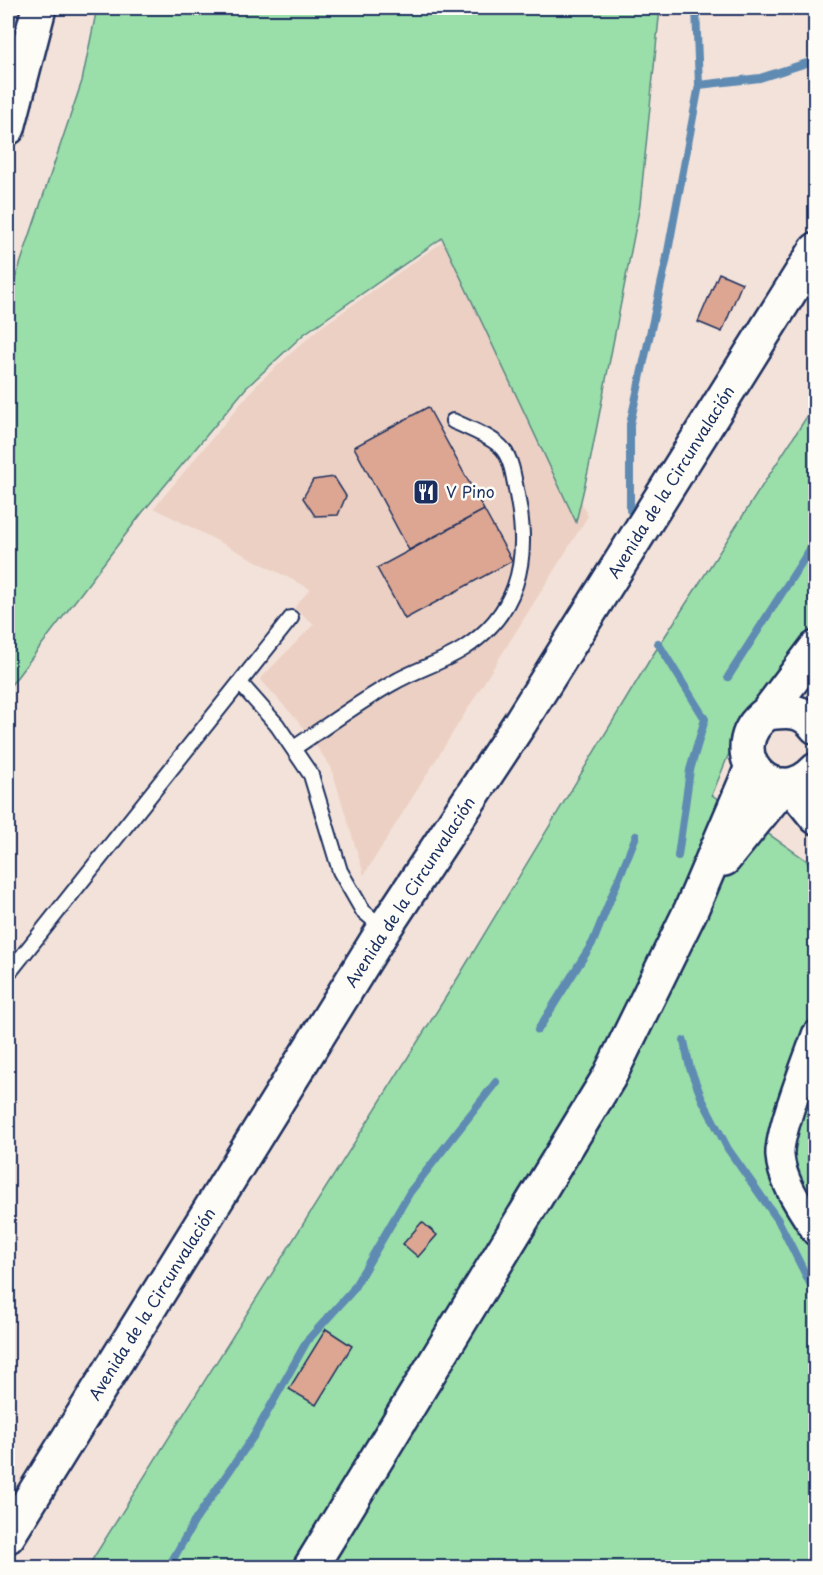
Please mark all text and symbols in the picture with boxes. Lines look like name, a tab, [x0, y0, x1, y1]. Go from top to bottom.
street label: Avenida de la Circunvalación	[601, 381, 739, 582]
restaurant icon: V Pino	[411, 477, 441, 507]
place label: V Pino	[446, 479, 495, 503]
street label: Avenida de la Circunvalación	[338, 791, 480, 992]
street label: Avenida de la Circunvalación	[82, 1203, 220, 1404]

